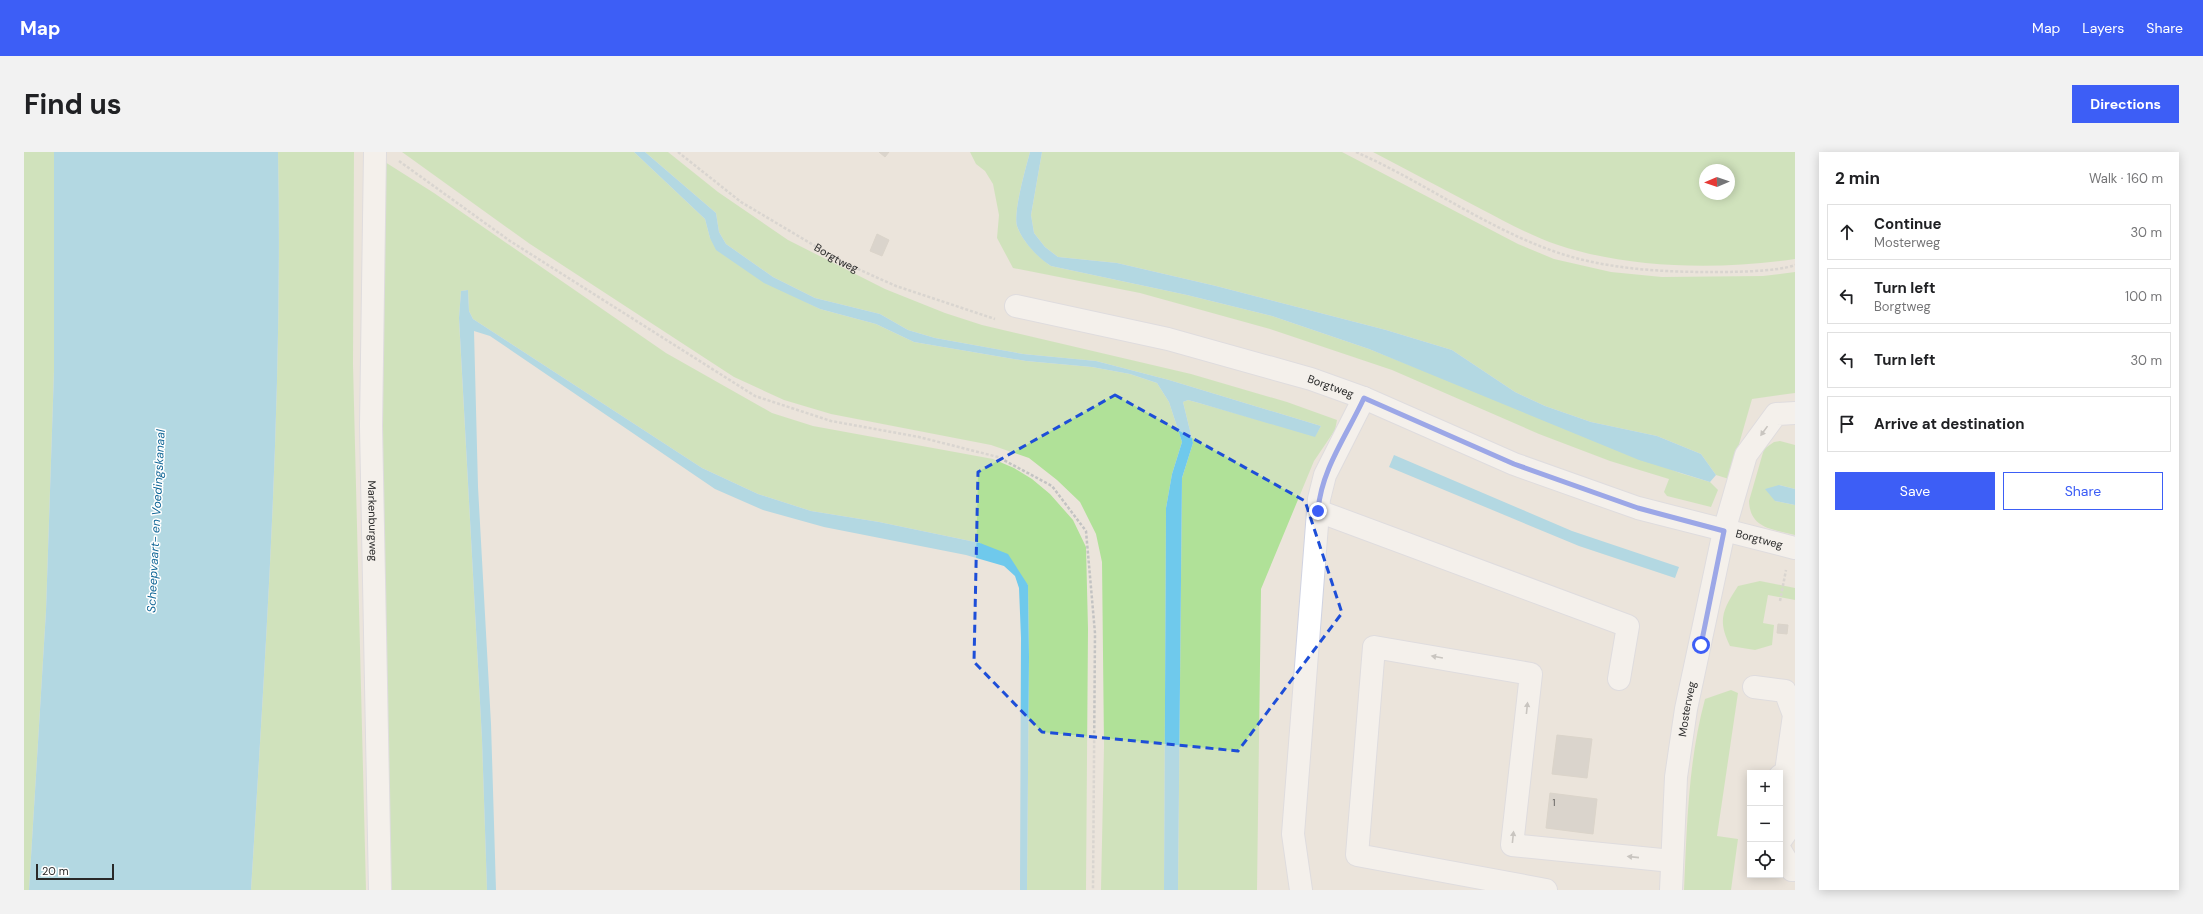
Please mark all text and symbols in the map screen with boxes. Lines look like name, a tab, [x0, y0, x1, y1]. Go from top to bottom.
text: Map	[20, 16, 60, 41]
text: Map	[2032, 19, 2060, 37]
text: Layers	[2082, 19, 2124, 37]
text: Share	[2146, 19, 2183, 37]
button: Directions	[2072, 85, 2179, 123]
text: Find us	[24, 86, 122, 123]
north arrow	[1699, 164, 1735, 200]
text: 2 min	[1835, 167, 1880, 189]
text: Walk · 160 m	[2089, 170, 2163, 187]
text: Continue	[1874, 214, 1942, 234]
icon: ahead	[1836, 221, 1858, 243]
text: 30 m	[2130, 224, 2162, 241]
text: Mosterweg	[1874, 234, 1940, 251]
street label: Borgtweg	[812, 240, 861, 275]
text: Turn left	[1874, 278, 1935, 298]
icon: left	[1836, 285, 1858, 307]
text: 100 m	[2125, 288, 2162, 305]
text: Borgtweg	[1874, 298, 1931, 315]
icon: left	[1836, 349, 1858, 371]
text: Turn left	[1874, 350, 1935, 370]
text: 30 m	[2130, 352, 2162, 369]
street label: Borgtweg	[1306, 371, 1356, 401]
icon: arrive	[1836, 413, 1858, 435]
text: Arrive at destination	[1874, 414, 2025, 434]
one-way arrow	[1760, 425, 1768, 436]
water label: Scheepvaart- en Voedingskanaal	[143, 429, 169, 613]
button: Save	[1835, 472, 1995, 510]
button: Share	[2003, 472, 2163, 510]
street label: Markenburgweg	[365, 480, 381, 562]
route end	[1309, 502, 1327, 520]
street label: Borgtweg	[1734, 526, 1784, 552]
route start	[1692, 636, 1710, 654]
one-way arrow	[1431, 654, 1443, 660]
street label: Mosterweg	[1675, 680, 1699, 738]
one-way arrow	[1524, 701, 1531, 714]
map controls	[1747, 770, 1783, 878]
button: +	[1747, 770, 1783, 806]
house number: 1	[1553, 797, 1556, 809]
button: −	[1747, 806, 1783, 842]
one-way arrow	[1510, 831, 1516, 843]
button: locate	[1747, 842, 1783, 878]
one-way arrow	[1627, 853, 1639, 860]
scale bar	[36, 862, 114, 881]
text: 20 m	[42, 864, 68, 878]

